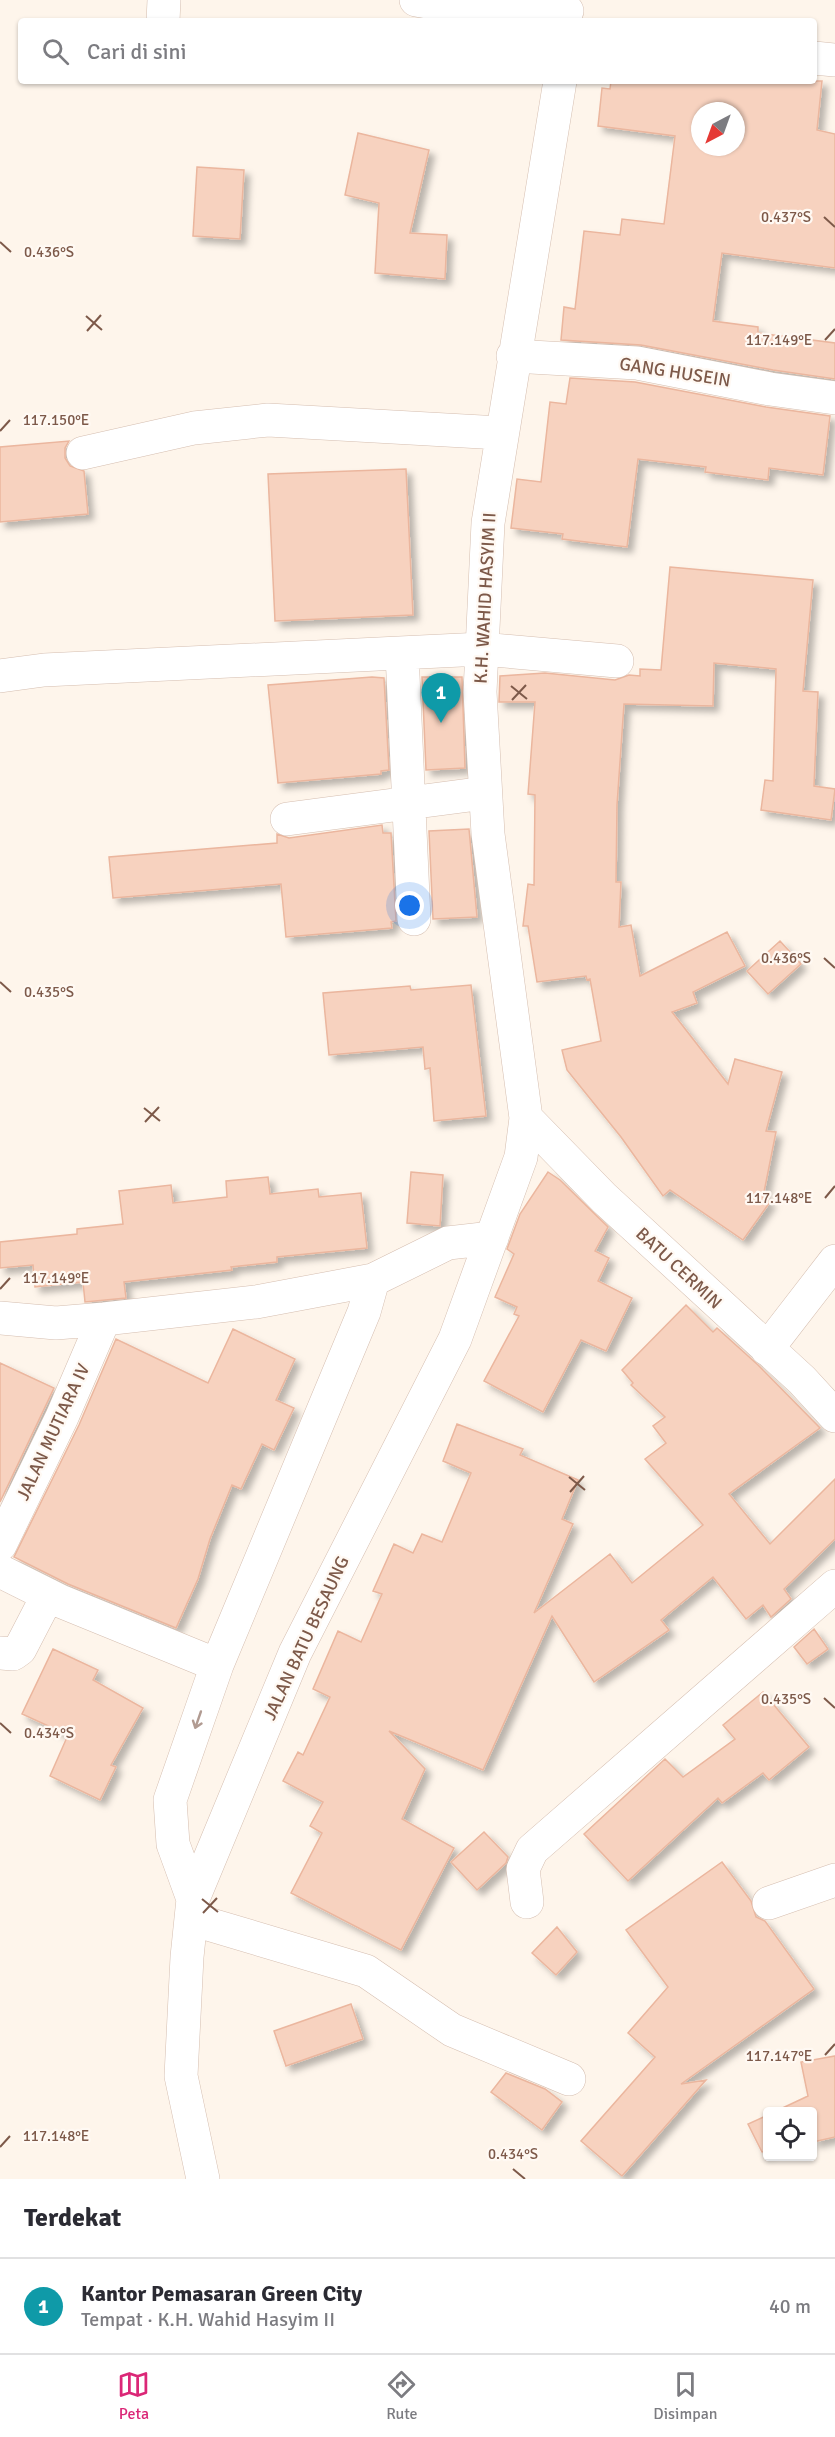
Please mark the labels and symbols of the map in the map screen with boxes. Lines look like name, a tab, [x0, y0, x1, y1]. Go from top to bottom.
north arrow	[691, 102, 745, 156]
text: 0.437°S	[761, 208, 811, 226]
text: 0.436°S	[24, 243, 74, 261]
text: 117.149°E	[746, 331, 812, 349]
street label: GANG HUSEIN	[618, 352, 732, 392]
text: 117.150°E	[23, 411, 89, 429]
street label: K.H. WAHID HASYIM II	[470, 512, 500, 684]
pin: 1	[422, 674, 460, 723]
your location	[395, 891, 424, 920]
text: 0.436°S	[761, 949, 811, 967]
text: 0.435°S	[24, 983, 74, 1001]
text: 117.148°E	[746, 1189, 812, 1207]
street label: BATU CERMIN	[631, 1223, 727, 1313]
text: 117.149°E	[23, 1269, 89, 1287]
street label: JALAN MUTIARA IV	[12, 1360, 95, 1504]
street label: JALAN BATU BESAUNG	[258, 1552, 354, 1724]
text: 0.435°S	[761, 1690, 811, 1708]
one-way arrow	[192, 1710, 203, 1729]
text: 0.434°S	[24, 1724, 74, 1742]
text: 117.147°E	[746, 2047, 812, 2065]
text: 117.148°E	[23, 2127, 89, 2145]
text: 0.434°S	[488, 2145, 538, 2163]

